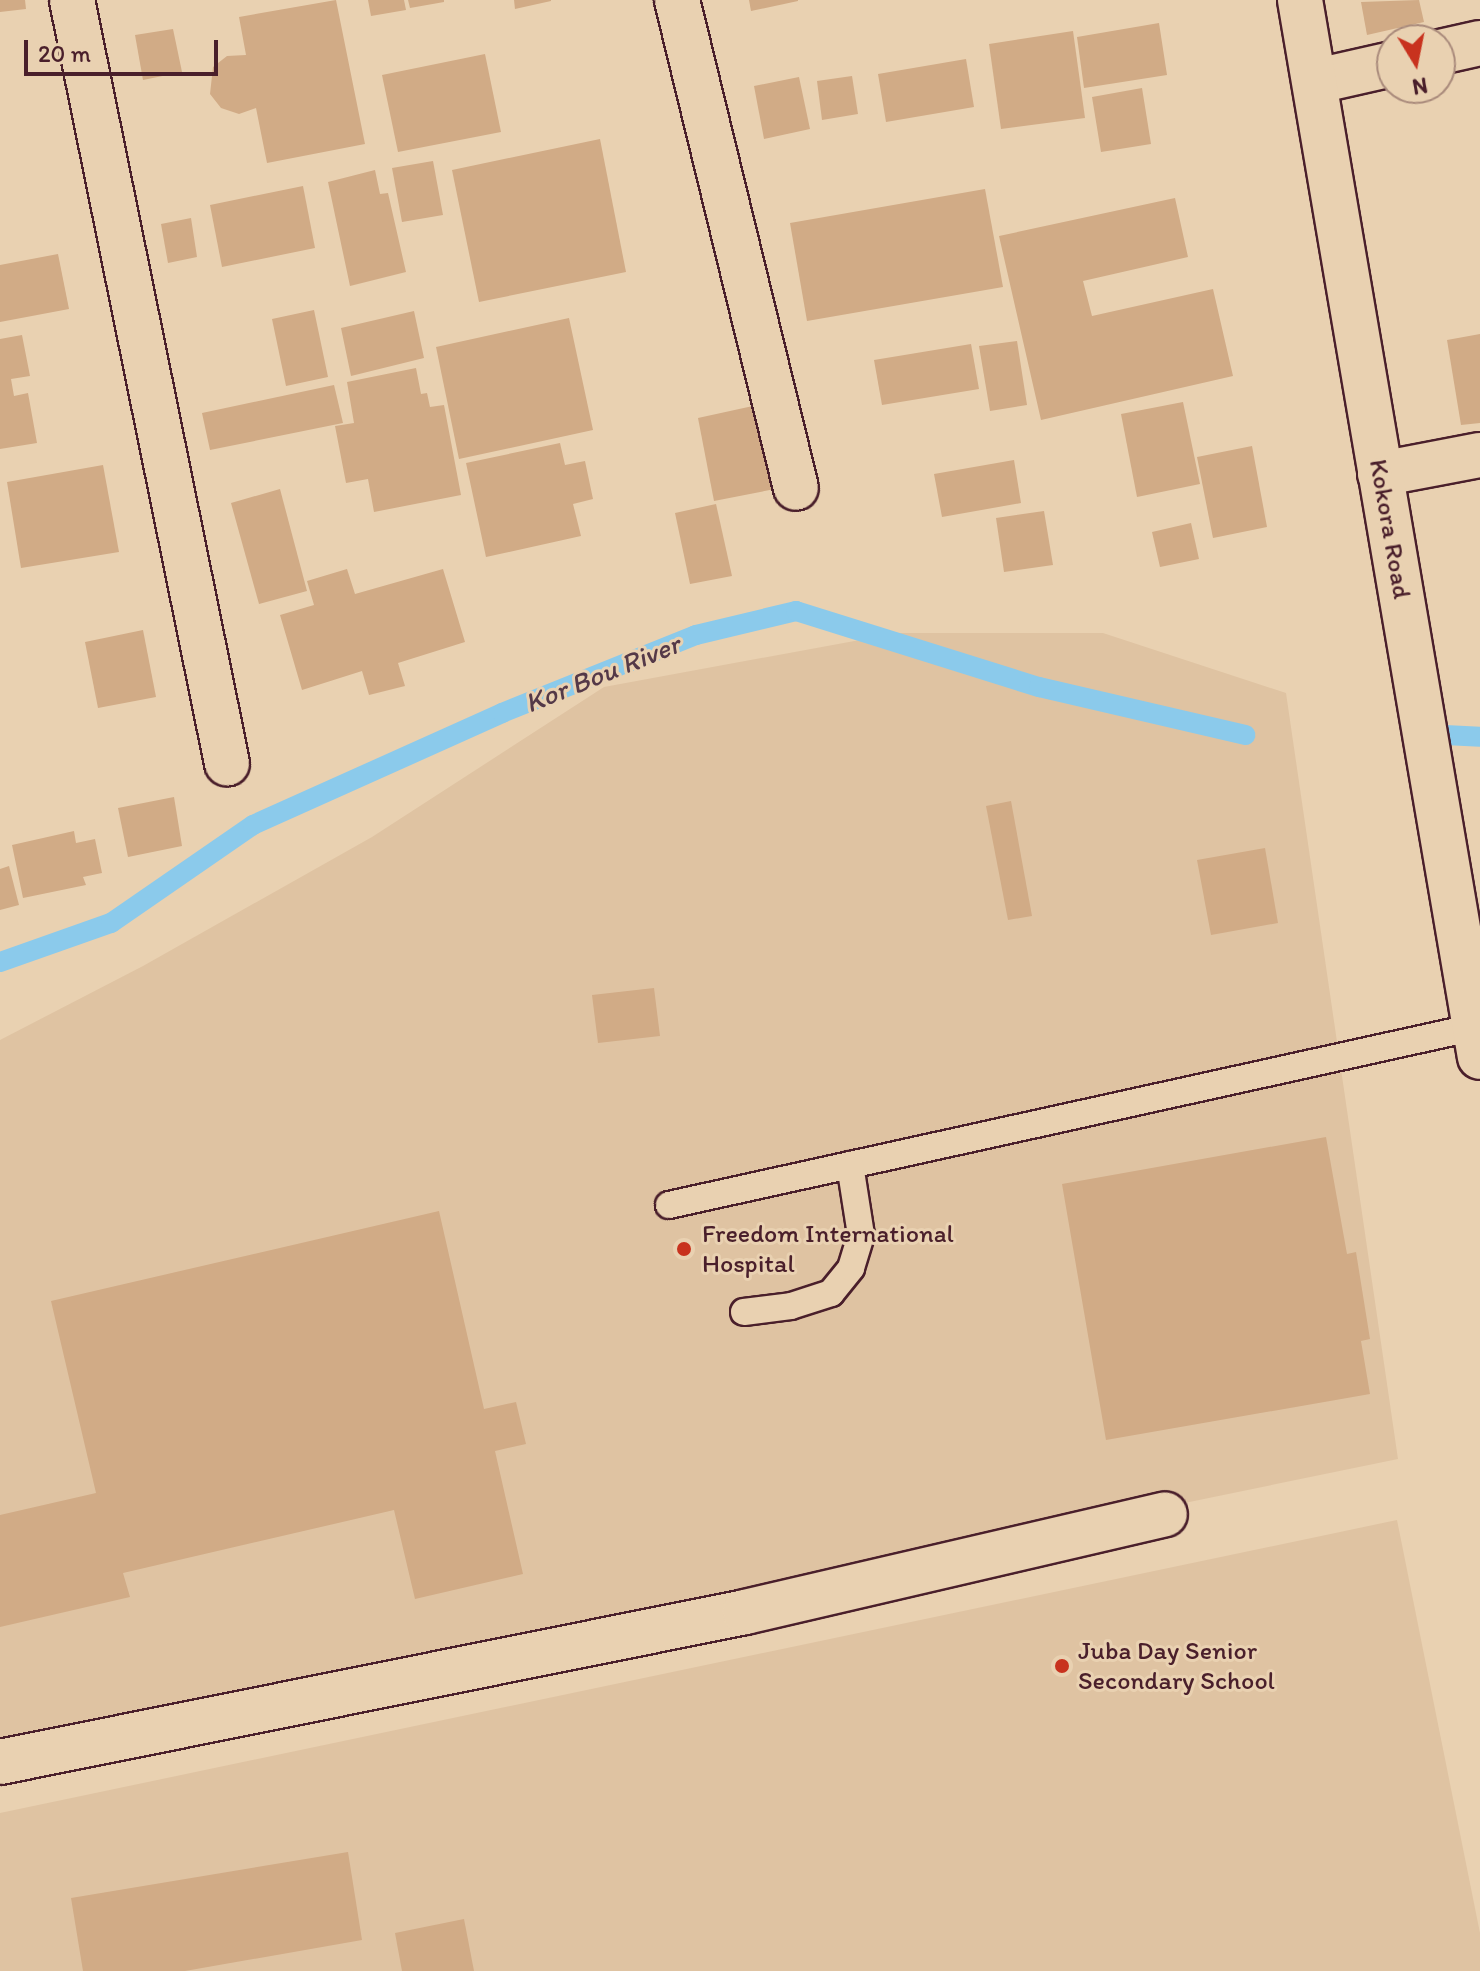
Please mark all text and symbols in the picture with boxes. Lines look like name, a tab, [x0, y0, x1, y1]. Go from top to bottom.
scale bar	[28, 24, 222, 74]
north arrow	[1376, 24, 1456, 104]
text: 20 m	[38, 39, 91, 68]
text: N	[1410, 72, 1430, 101]
street label: Kokora Road	[1362, 457, 1418, 601]
water label: Kor Bou River	[519, 627, 685, 719]
place label: Freedom International Hospital	[702, 1218, 954, 1280]
marker: Freedom International Hospital	[673, 1238, 695, 1260]
place label: Juba Day Senior Secondary School	[1078, 1635, 1274, 1696]
marker: Juba Day Senior Secondary School	[1053, 1657, 1071, 1675]

